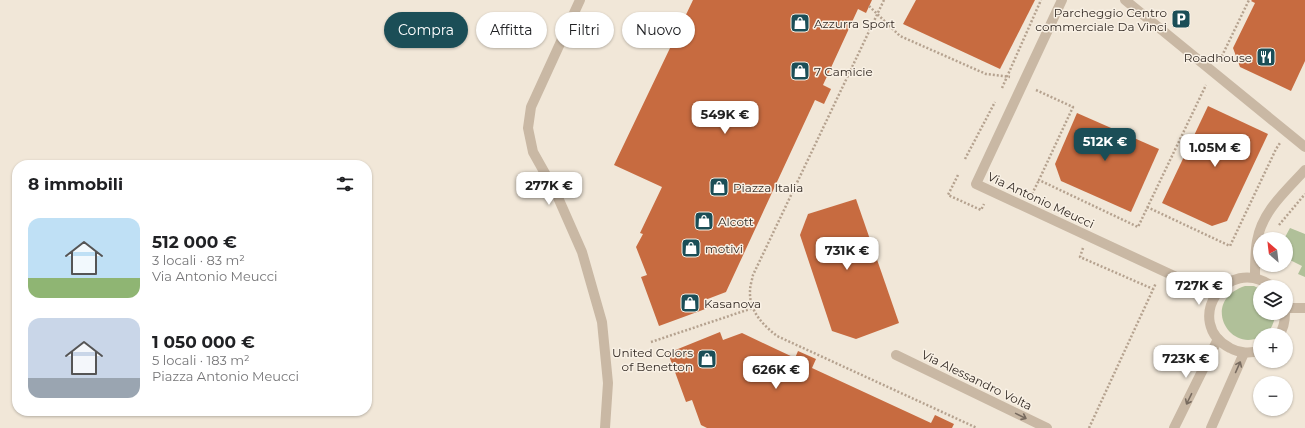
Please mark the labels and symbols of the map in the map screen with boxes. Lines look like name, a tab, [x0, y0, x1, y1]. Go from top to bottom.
place label: Parcheggio Centro commerciale Da Vinci	[1035, 5, 1167, 34]
parking icon: Parcheggio Centro commerciale Da Vinci	[1170, 8, 1192, 30]
shop icon: Azzurra Sport	[789, 12, 811, 34]
place label: Azzurra Sport	[814, 16, 895, 31]
restaurant icon: Roadhouse	[1255, 46, 1277, 68]
place label: Roadhouse	[1184, 50, 1252, 65]
shop icon: 7 Camicie	[789, 60, 811, 82]
place label: 7 Camicie	[814, 64, 873, 79]
pin: 549K €	[692, 101, 758, 135]
pin: 512K €	[1072, 128, 1138, 162]
pin: 1.05M €	[1178, 134, 1252, 168]
street label: Via Antonio Meucci	[985, 169, 1097, 231]
pin: 277K €	[516, 172, 582, 206]
shop icon: Piazza Italia	[708, 176, 730, 198]
place label: Piazza Italia	[733, 180, 803, 195]
shop icon: Alcott	[693, 210, 715, 232]
place label: Alcott	[718, 214, 754, 229]
north arrow	[1253, 232, 1293, 272]
shop icon: motivi	[680, 237, 702, 259]
pin: 731K €	[814, 237, 880, 271]
place label: motivi	[705, 241, 743, 256]
pin: 727K €	[1166, 272, 1232, 306]
shop icon: Kasanova	[679, 292, 701, 314]
place label: Kasanova	[704, 296, 761, 311]
place label: United Colors of Benetton	[612, 345, 693, 374]
pin: 723K €	[1153, 345, 1219, 379]
street label: Via Alessandro Volta	[919, 347, 1035, 413]
shop icon: United Colors of Benetton	[696, 348, 718, 370]
pin: 626K €	[743, 356, 809, 390]
one-way arrow	[1235, 361, 1242, 373]
one-way arrow	[1184, 393, 1192, 405]
one-way arrow	[1015, 413, 1027, 420]

